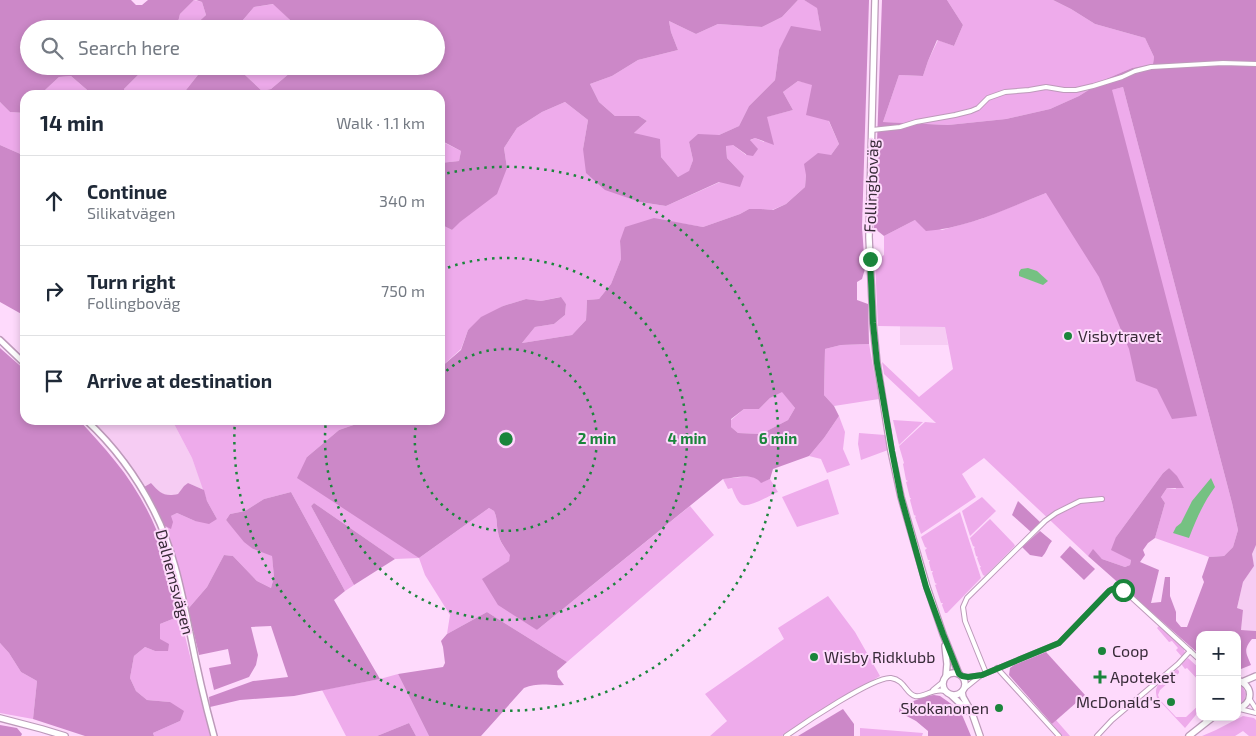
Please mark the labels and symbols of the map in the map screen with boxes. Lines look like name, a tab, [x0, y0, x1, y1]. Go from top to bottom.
street label: Follingboväg	[859, 139, 882, 233]
route end	[859, 248, 882, 271]
place label: Visbytravet	[1078, 326, 1162, 345]
marker: Visbytravet	[1062, 330, 1074, 342]
text: 2 min	[578, 429, 616, 447]
text: 4 min	[667, 429, 707, 447]
text: 6 min	[759, 429, 797, 447]
centre of rings	[497, 430, 515, 448]
street label: Dalhemsvägen	[152, 527, 199, 637]
route start	[1112, 579, 1135, 602]
place label: Coop	[1112, 641, 1149, 660]
marker: Coop	[1096, 645, 1108, 657]
place label: Wisby Ridklubb	[824, 647, 935, 666]
marker: Wisby Ridklubb	[808, 651, 820, 663]
place label: Apoteket	[1110, 667, 1176, 686]
marker: Apoteket	[1094, 671, 1106, 683]
place label: McDonald's	[1076, 692, 1161, 711]
marker: McDonald's	[1165, 696, 1177, 708]
place label: Skokanonen	[901, 698, 989, 717]
marker: Skokanonen	[993, 702, 1005, 714]

